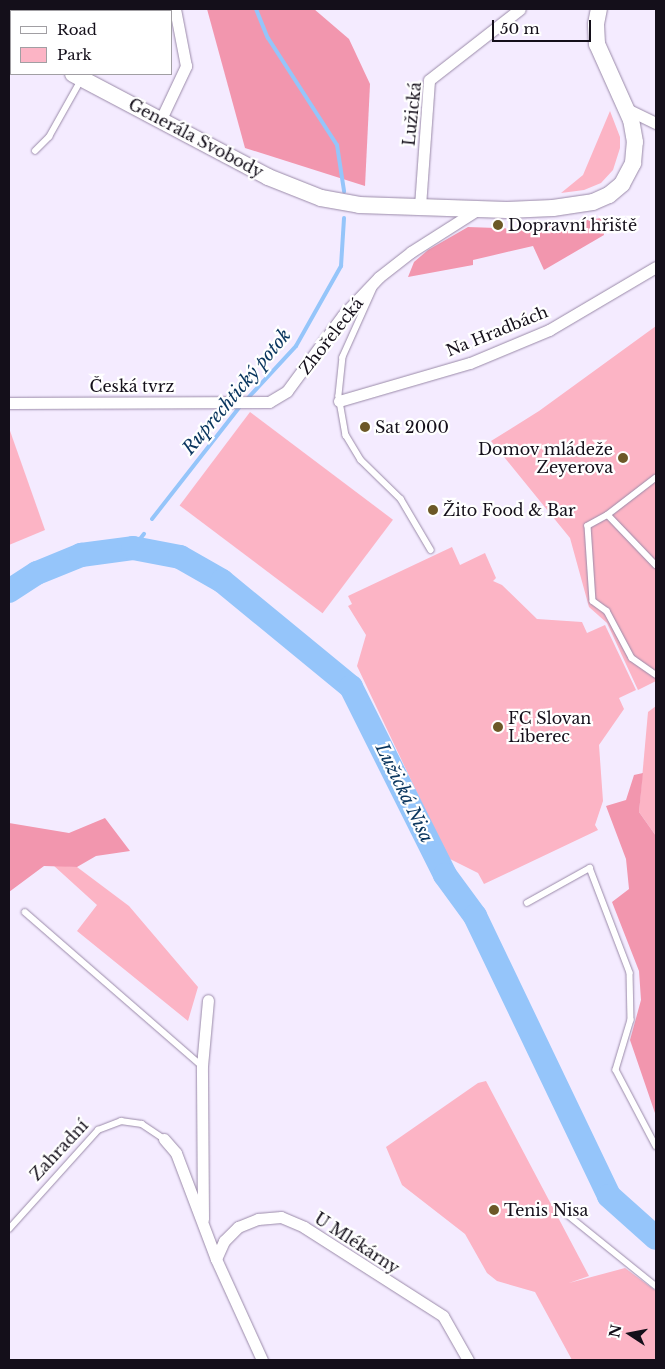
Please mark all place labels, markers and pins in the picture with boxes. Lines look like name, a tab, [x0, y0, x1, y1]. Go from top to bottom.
place label: Dopravní hřiště	[508, 215, 637, 235]
marker: Dopravní hřiště	[492, 219, 504, 231]
place label: Sat 2000	[375, 417, 449, 437]
marker: Sat 2000	[359, 421, 371, 433]
place label: Domov mládeže Zeyerova	[477, 439, 613, 477]
marker: Domov mládeže Zeyerova	[617, 452, 629, 464]
place label: Žito Food & Bar	[443, 500, 576, 520]
marker: Žito Food & Bar	[427, 504, 439, 516]
place label: FC Slovan Liberec	[508, 708, 591, 746]
marker: FC Slovan Liberec	[492, 721, 504, 733]
place label: Tenis Nisa	[504, 1200, 588, 1220]
marker: Tenis Nisa	[488, 1204, 500, 1216]

